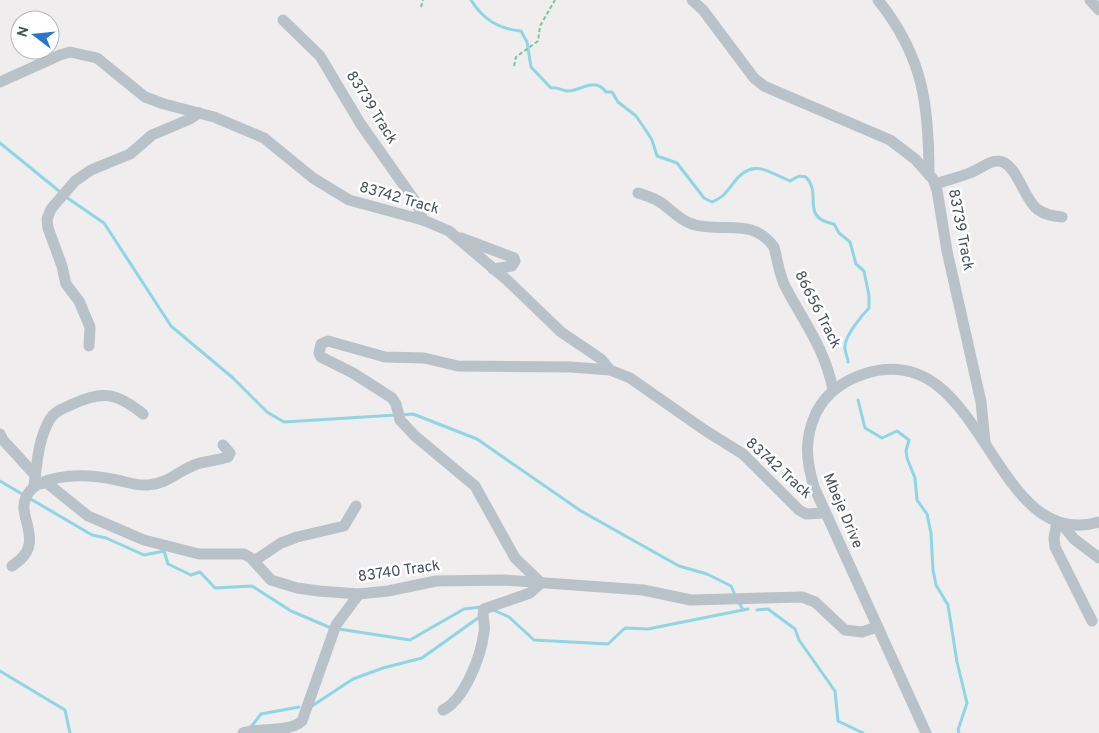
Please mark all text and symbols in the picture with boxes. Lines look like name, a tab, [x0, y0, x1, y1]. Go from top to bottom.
north arrow	[10, 10, 60, 60]
text: N	[14, 25, 34, 39]
street label: 83739 Track	[341, 68, 401, 148]
street label: 83742 Track	[357, 179, 441, 219]
street label: 83739 Track	[943, 188, 977, 272]
street label: 86656 Track	[789, 268, 845, 352]
street label: 83742 Track	[741, 434, 815, 504]
street label: Mbeje Drive	[818, 471, 866, 551]
street label: 83740 Track	[357, 557, 441, 587]

